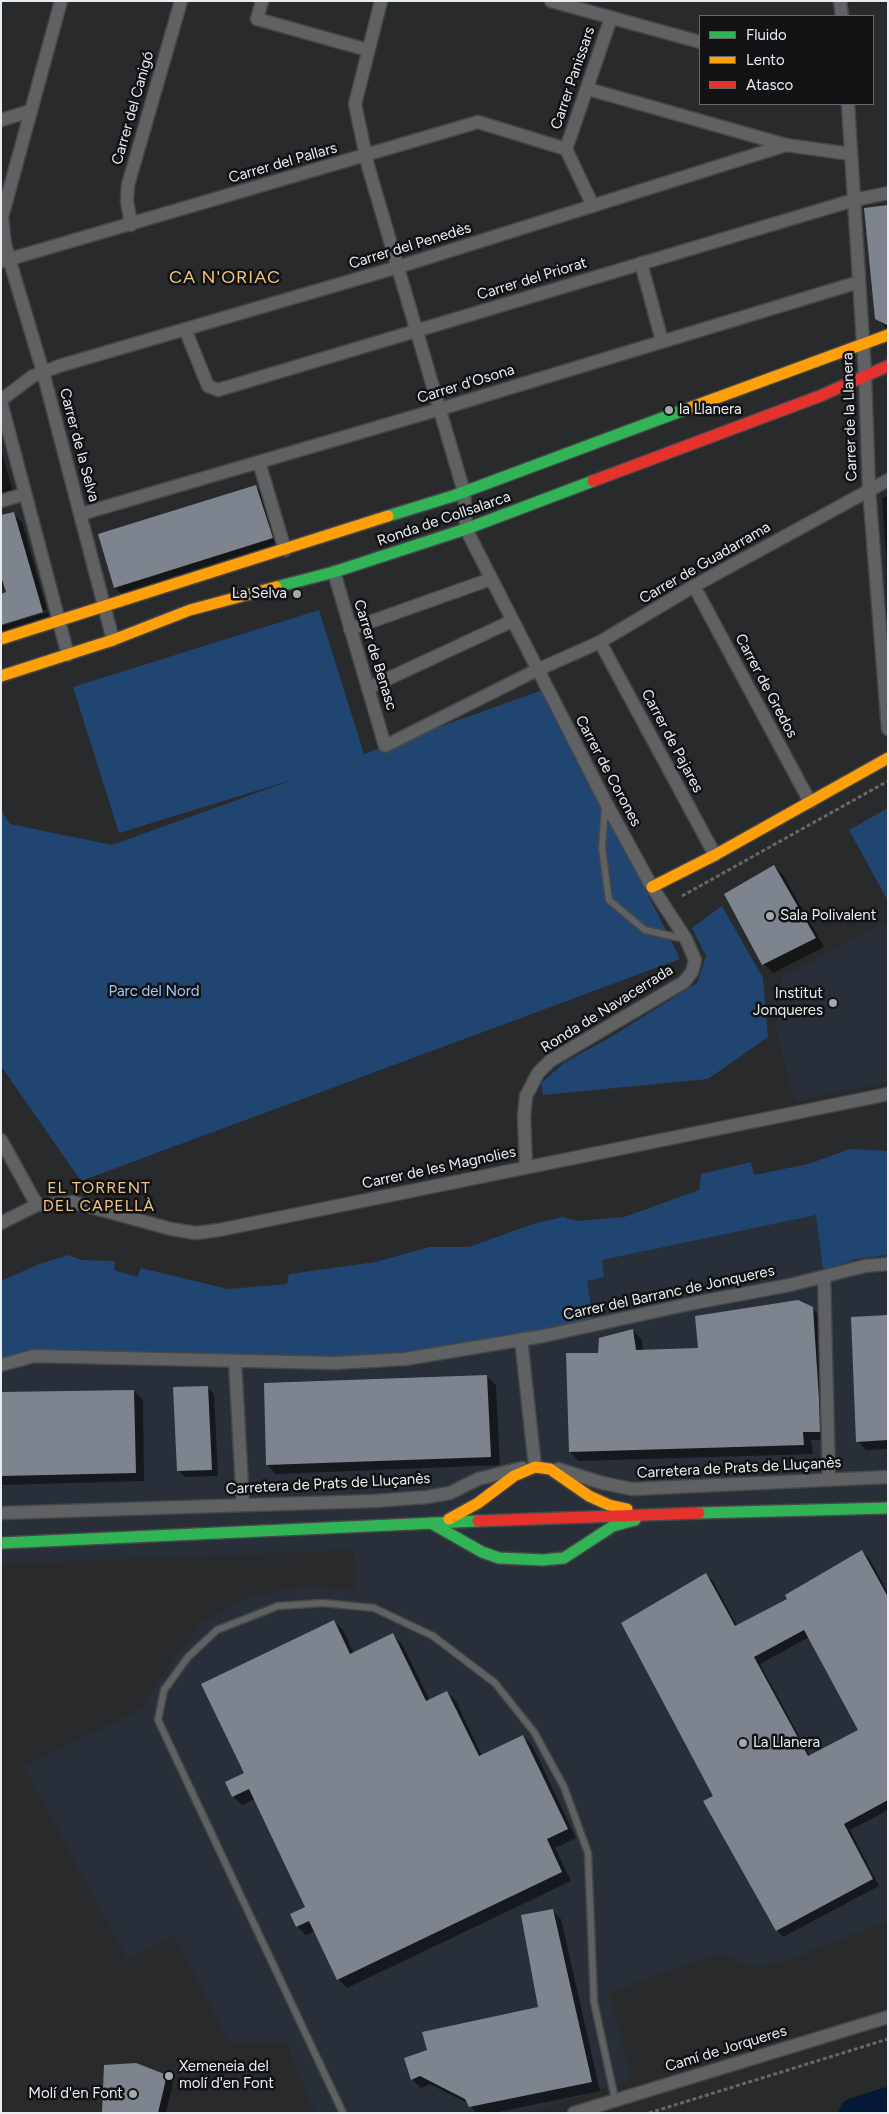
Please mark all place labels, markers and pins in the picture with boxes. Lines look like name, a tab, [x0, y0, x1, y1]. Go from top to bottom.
place label: la Llanera	[679, 401, 742, 419]
marker: la Llanera	[663, 404, 675, 416]
place label: La Selva	[232, 585, 287, 603]
marker: La Selva	[291, 588, 303, 600]
place label: Sala Polivalent	[780, 907, 876, 925]
marker: Sala Polivalent	[764, 910, 776, 922]
place label: Institut Jonqueres	[753, 985, 823, 1020]
marker: Institut Jonqueres	[827, 997, 839, 1009]
place label: La Llanera	[753, 1734, 820, 1752]
marker: La Llanera	[737, 1737, 749, 1749]
place label: Xemeneia del molí d'en Font	[179, 2058, 274, 2093]
marker: Xemeneia del molí d'en Font	[163, 2070, 175, 2082]
place label: Molí d'en Font	[28, 2085, 123, 2103]
marker: Molí d'en Font	[127, 2088, 139, 2100]

